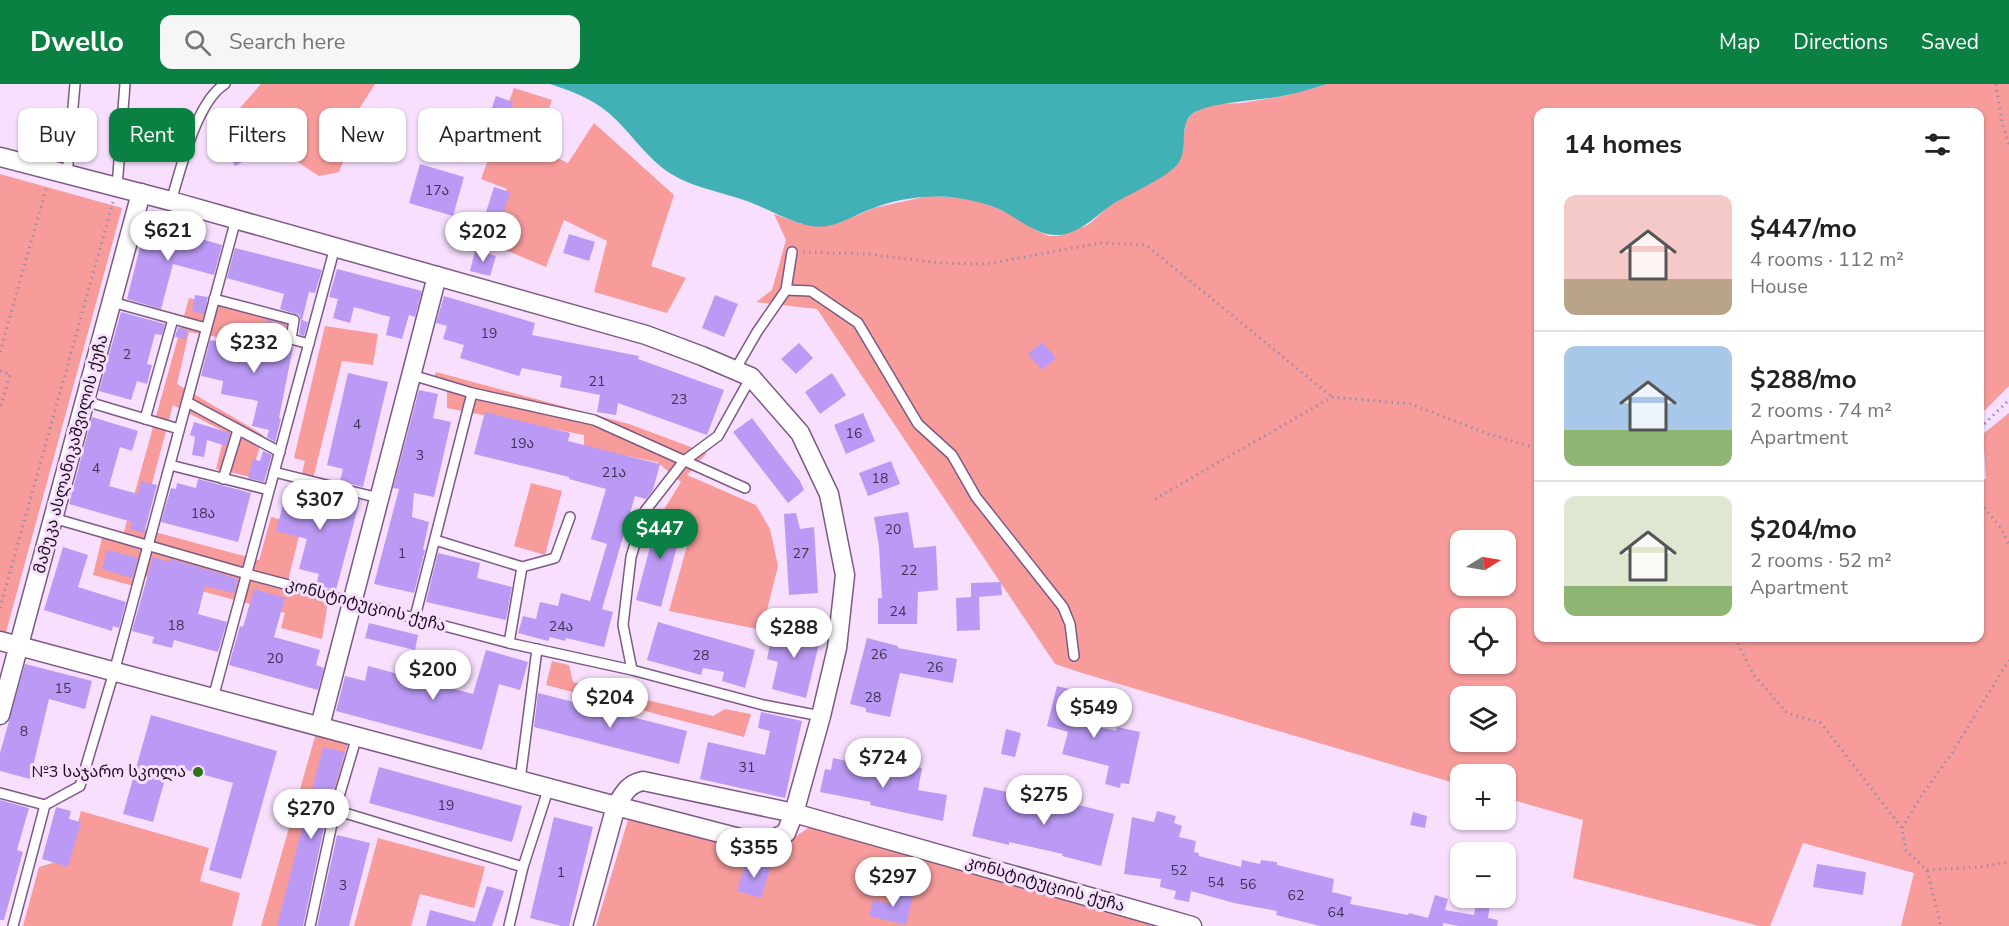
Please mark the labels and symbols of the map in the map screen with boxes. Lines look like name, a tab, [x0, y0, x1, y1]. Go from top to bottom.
house number: 17ა	[425, 181, 449, 200]
pin: $621	[132, 211, 204, 262]
pin: $202	[447, 212, 519, 263]
pin: $232	[218, 323, 290, 374]
house number: 19	[481, 324, 497, 343]
street label: მამუკა ასლანიკაშვილის ქუჩა	[28, 332, 114, 576]
house number: 2	[123, 345, 131, 364]
house number: 21	[589, 372, 605, 391]
house number: 23	[671, 390, 687, 409]
house number: 4	[353, 415, 361, 434]
house number: 16	[846, 424, 862, 443]
house number: 19ა	[510, 434, 534, 453]
house number: 3	[416, 446, 424, 465]
house number: 4	[92, 459, 100, 478]
house number: 21ა	[602, 463, 626, 482]
house number: 18	[872, 469, 888, 488]
pin: $307	[284, 480, 356, 531]
house number: 18ა	[191, 504, 215, 523]
pin: $447	[624, 509, 696, 560]
house number: 20	[885, 520, 901, 539]
north arrow	[1450, 530, 1516, 596]
house number: 1	[398, 544, 406, 563]
house number: 27	[793, 544, 809, 563]
house number: 22	[901, 561, 917, 580]
street label: კონსტიტუციის ქუჩა	[284, 573, 448, 637]
house number: 24	[890, 602, 906, 621]
pin: $288	[758, 608, 830, 659]
house number: 18	[168, 616, 184, 635]
house number: 24ა	[549, 617, 573, 636]
house number: 26	[871, 645, 887, 664]
house number: 28	[693, 646, 709, 665]
house number: 20	[267, 649, 283, 668]
pin: $200	[397, 650, 469, 701]
house number: 26	[927, 658, 943, 677]
pin: $204	[574, 678, 646, 729]
house number: 15	[55, 679, 71, 698]
house number: 28	[865, 688, 881, 707]
pin: $549	[1058, 688, 1130, 739]
house number: 8	[20, 722, 28, 741]
pin: $724	[847, 738, 919, 789]
house number: 31	[739, 758, 755, 777]
place label: №3 საჯარო სკოლა	[32, 761, 186, 783]
marker: №3 საჯარო სკოლა	[191, 765, 205, 779]
pin: $275	[1008, 775, 1080, 826]
pin: $270	[275, 789, 347, 840]
house number: 19	[438, 796, 454, 815]
pin: $355	[718, 828, 790, 879]
street label: კონსტიტუციის ქუჩა	[963, 851, 1127, 917]
pin: $297	[857, 857, 929, 908]
house number: 52	[1171, 861, 1187, 880]
house number: 1	[557, 863, 565, 882]
house number: 54	[1208, 873, 1224, 892]
house number: 56	[1240, 875, 1256, 894]
house number: 3	[339, 876, 347, 895]
house number: 62	[1288, 886, 1304, 905]
house number: 64	[1328, 903, 1344, 922]

